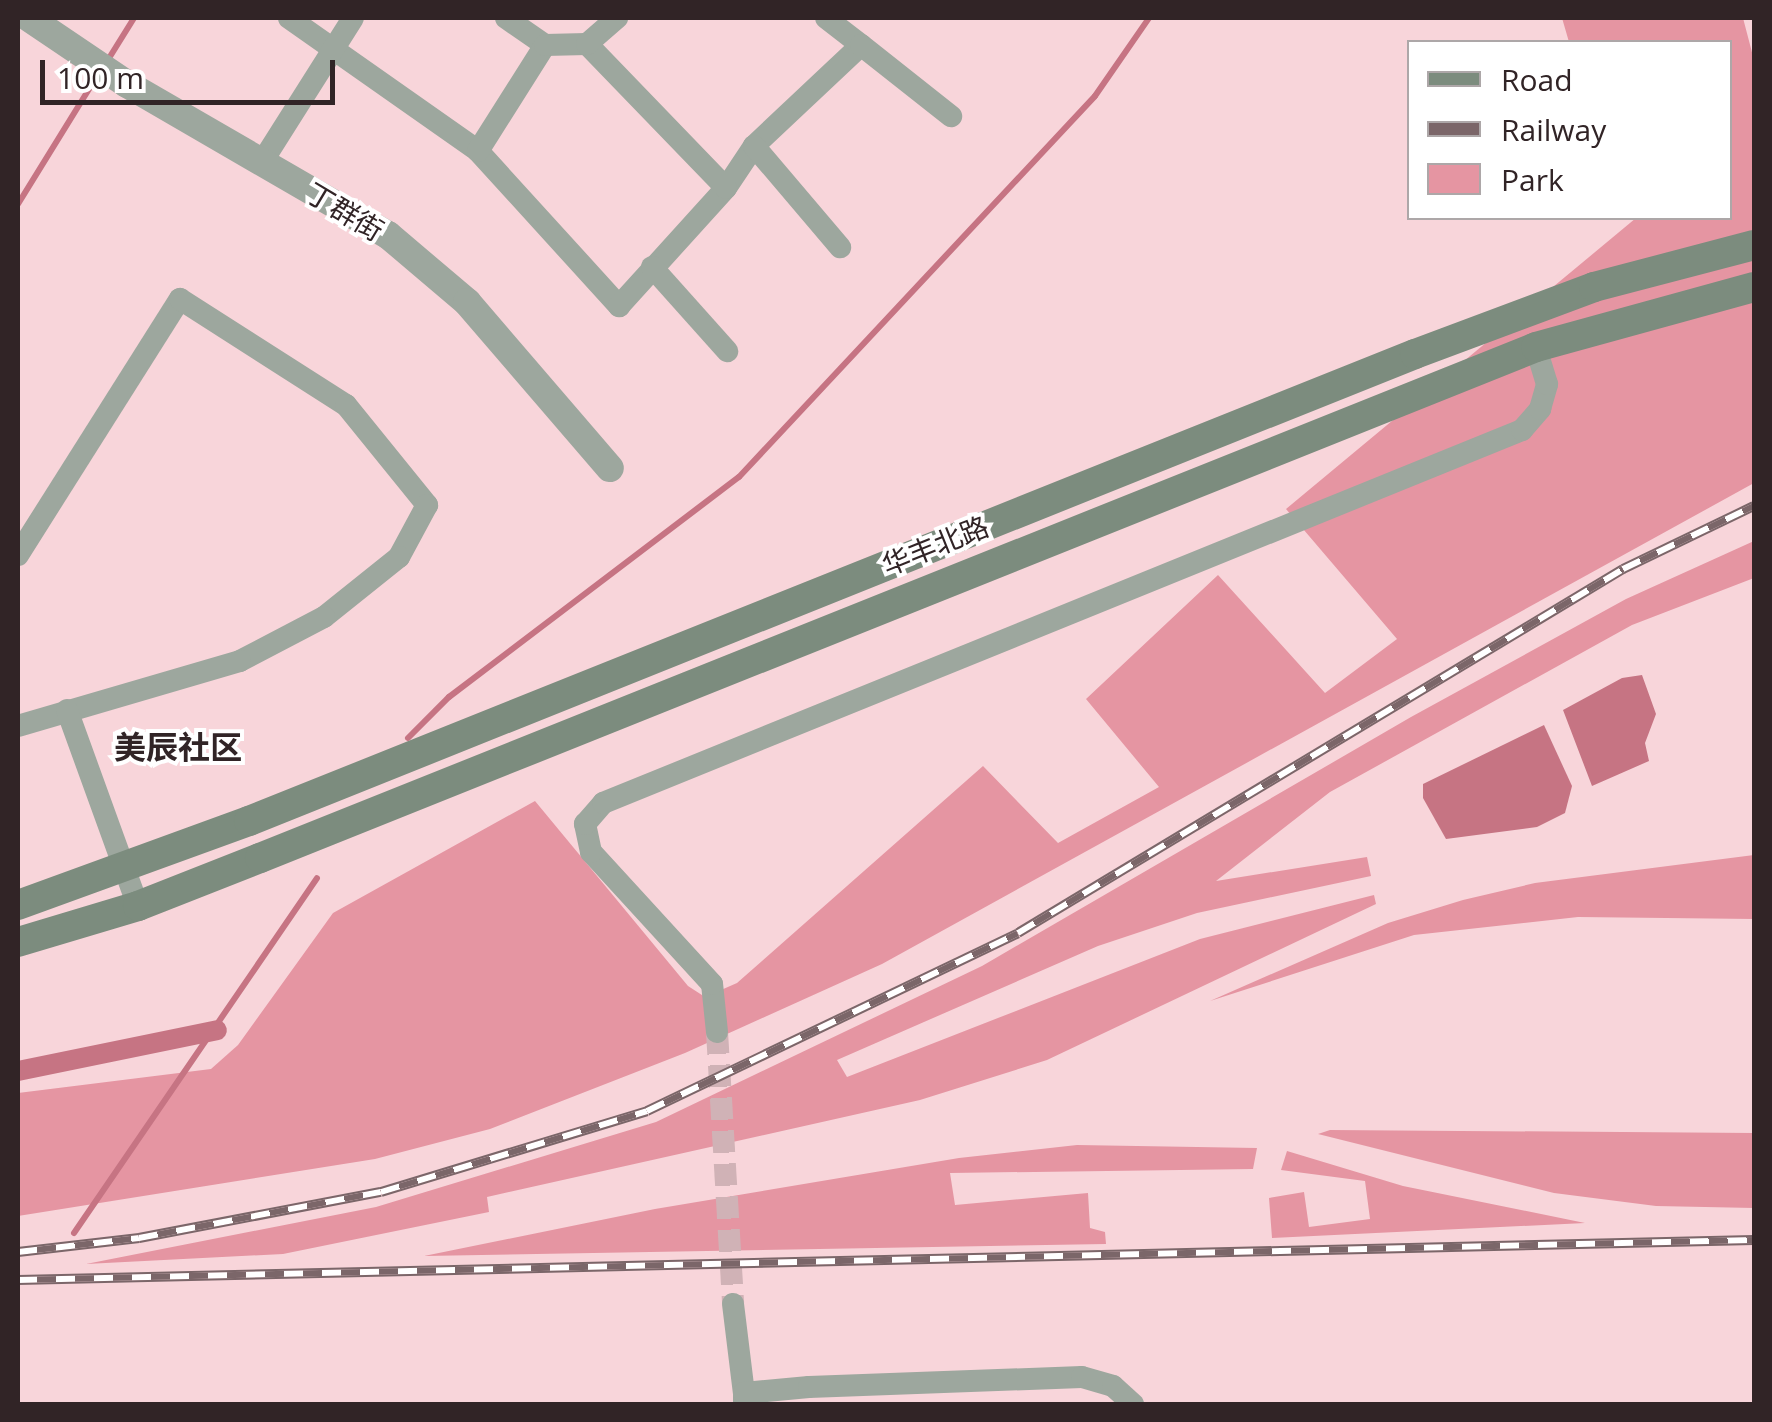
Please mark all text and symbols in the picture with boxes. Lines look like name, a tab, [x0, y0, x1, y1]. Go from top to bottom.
scale bar	[45, 40, 340, 102]
legend	[1407, 40, 1732, 220]
text: 100 m	[57, 57, 144, 98]
text: Road	[1501, 59, 1573, 100]
text: Railway	[1501, 109, 1606, 150]
text: Park	[1501, 159, 1564, 200]
street label: 丁群街	[300, 175, 390, 247]
street label: 华丰北路	[877, 508, 993, 582]
district label: 美辰社区	[114, 728, 242, 766]

